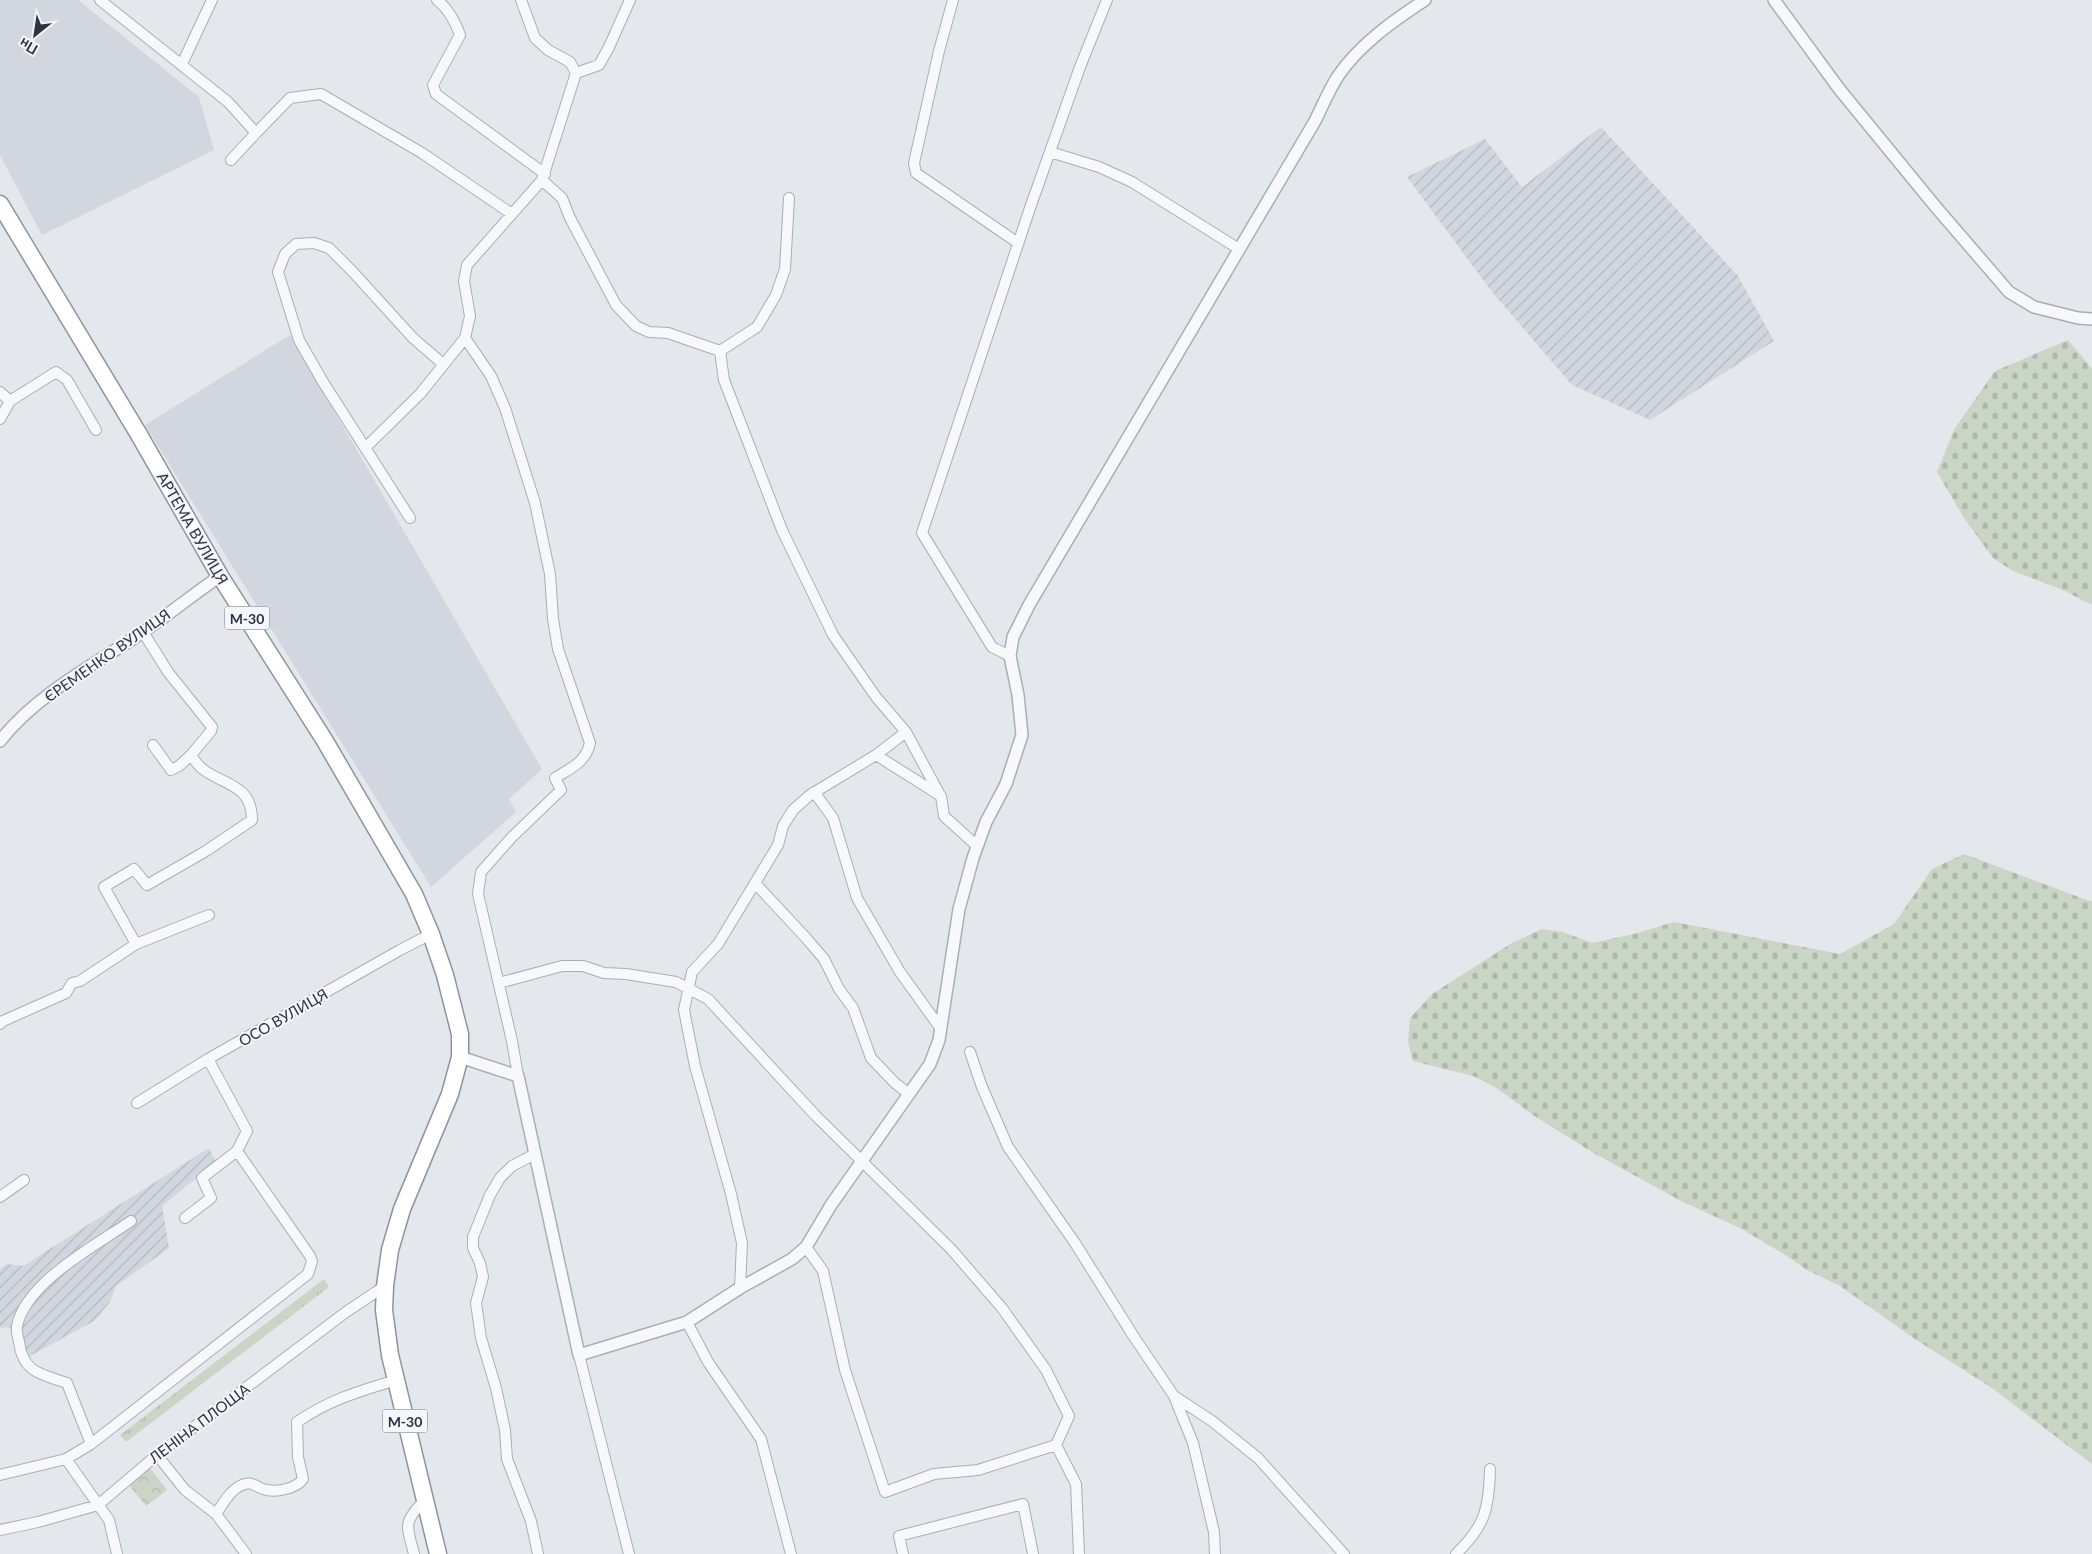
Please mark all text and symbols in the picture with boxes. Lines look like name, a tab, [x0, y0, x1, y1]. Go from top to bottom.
north arrow	[10, 10, 60, 60]
text: Пн	[16, 35, 40, 59]
street label: АРТЕМА ВУЛИЦЯ	[154, 469, 232, 587]
street label: ЄРЕМЕНКО ВУЛИЦЯ	[41, 605, 173, 705]
road number: М-30	[224, 606, 270, 630]
street label: ОСО ВУЛИЦЯ	[235, 984, 331, 1050]
street label: ЛЕНІНА ПЛОЩА	[144, 1379, 254, 1467]
road number: М-30	[382, 1410, 428, 1432]

